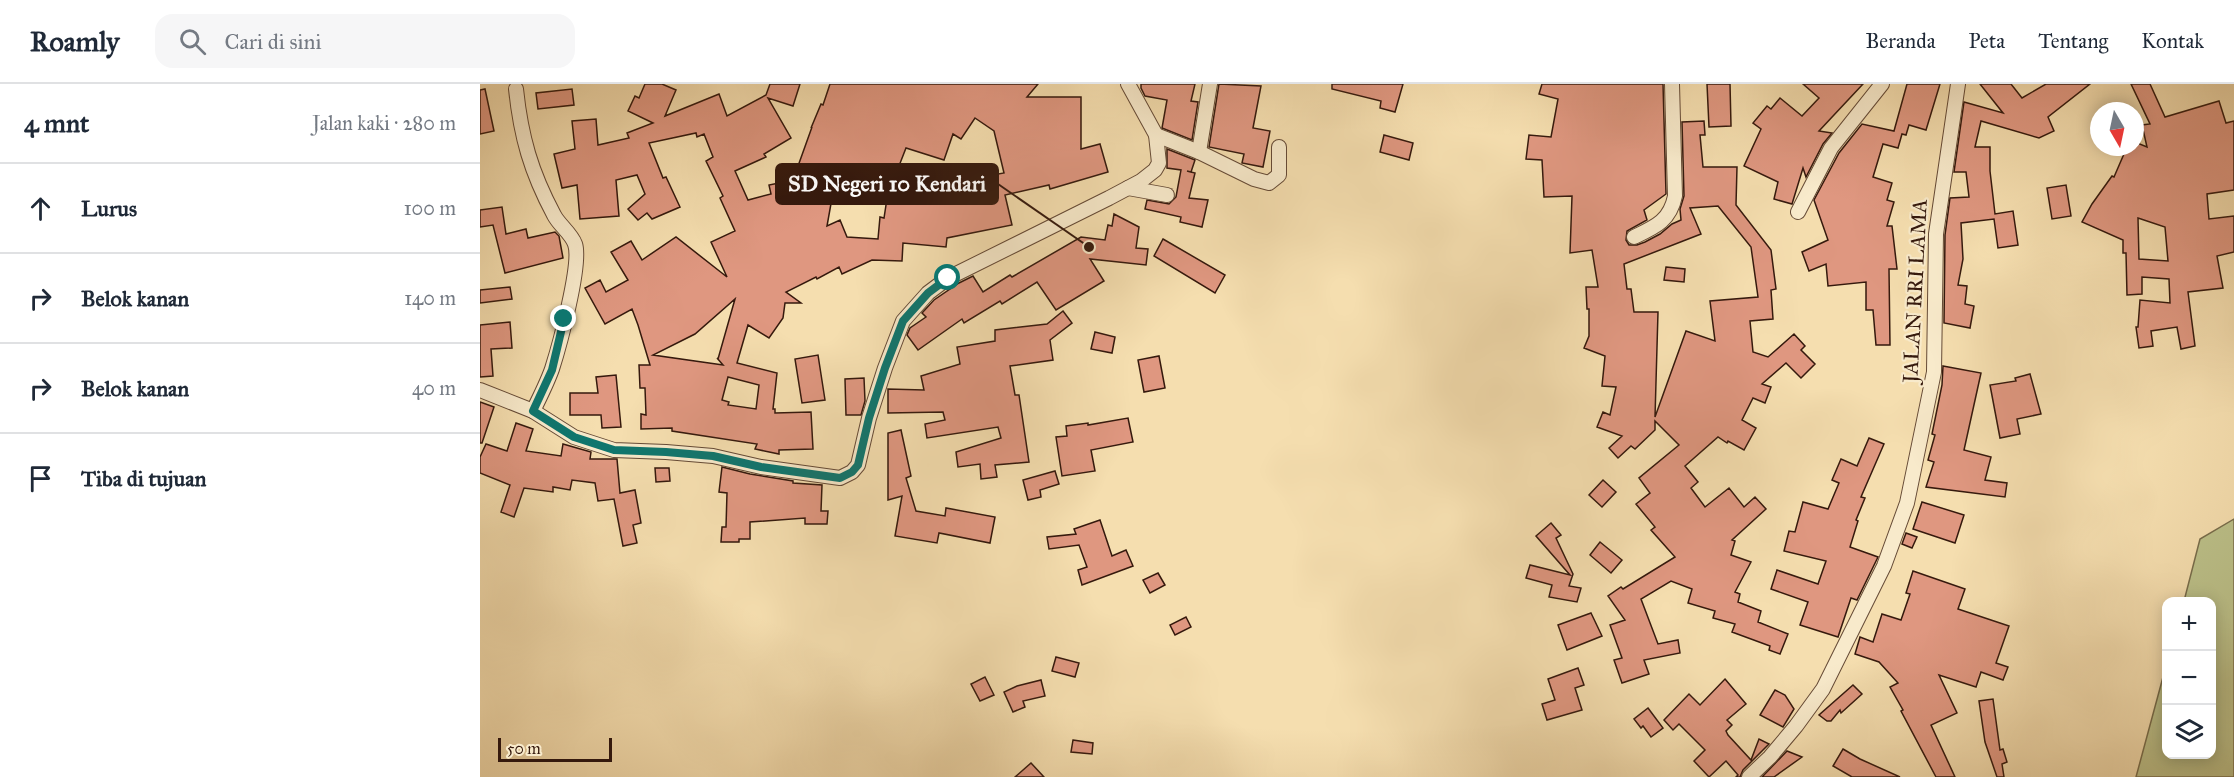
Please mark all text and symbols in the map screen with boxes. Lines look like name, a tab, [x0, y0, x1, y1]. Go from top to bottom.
search box	[155, 14, 575, 68]
text: Roamly	[30, 24, 119, 59]
icon: search	[176, 25, 209, 58]
text: Cari di sini	[224, 28, 322, 55]
text: Beranda	[1865, 28, 1936, 54]
text: Peta	[1969, 28, 2005, 54]
text: Tentang	[2038, 28, 2108, 54]
text: Kontak	[2141, 28, 2204, 54]
north arrow	[2090, 102, 2144, 156]
text: 4 mnt	[24, 107, 89, 139]
text: Jalan kaki · 280 m	[312, 111, 456, 135]
callout: SD Negeri 10 Kendari	[776, 164, 998, 204]
text: SD Negeri 10 Kendari	[788, 170, 987, 197]
icon: ahead	[24, 192, 57, 225]
text: Lurus	[81, 195, 137, 222]
text: 100 m	[404, 196, 456, 220]
street label: JALAN RRI LAMA	[1897, 198, 1933, 386]
route start	[934, 264, 960, 290]
icon: right	[24, 282, 57, 315]
text: Belok kanan	[81, 285, 189, 312]
text: 140 m	[404, 286, 456, 310]
route end	[550, 305, 576, 331]
icon: right	[24, 372, 57, 405]
text: Belok kanan	[81, 375, 189, 402]
text: 40 m	[412, 376, 456, 400]
icon: arrive	[24, 462, 57, 495]
text: Tiba di tujuan	[81, 465, 206, 492]
map controls	[2162, 597, 2216, 759]
button: +	[2162, 597, 2216, 651]
button: −	[2162, 651, 2216, 705]
button: layers	[2162, 705, 2216, 759]
scale bar	[498, 735, 612, 762]
text: 50 m	[507, 739, 541, 758]

